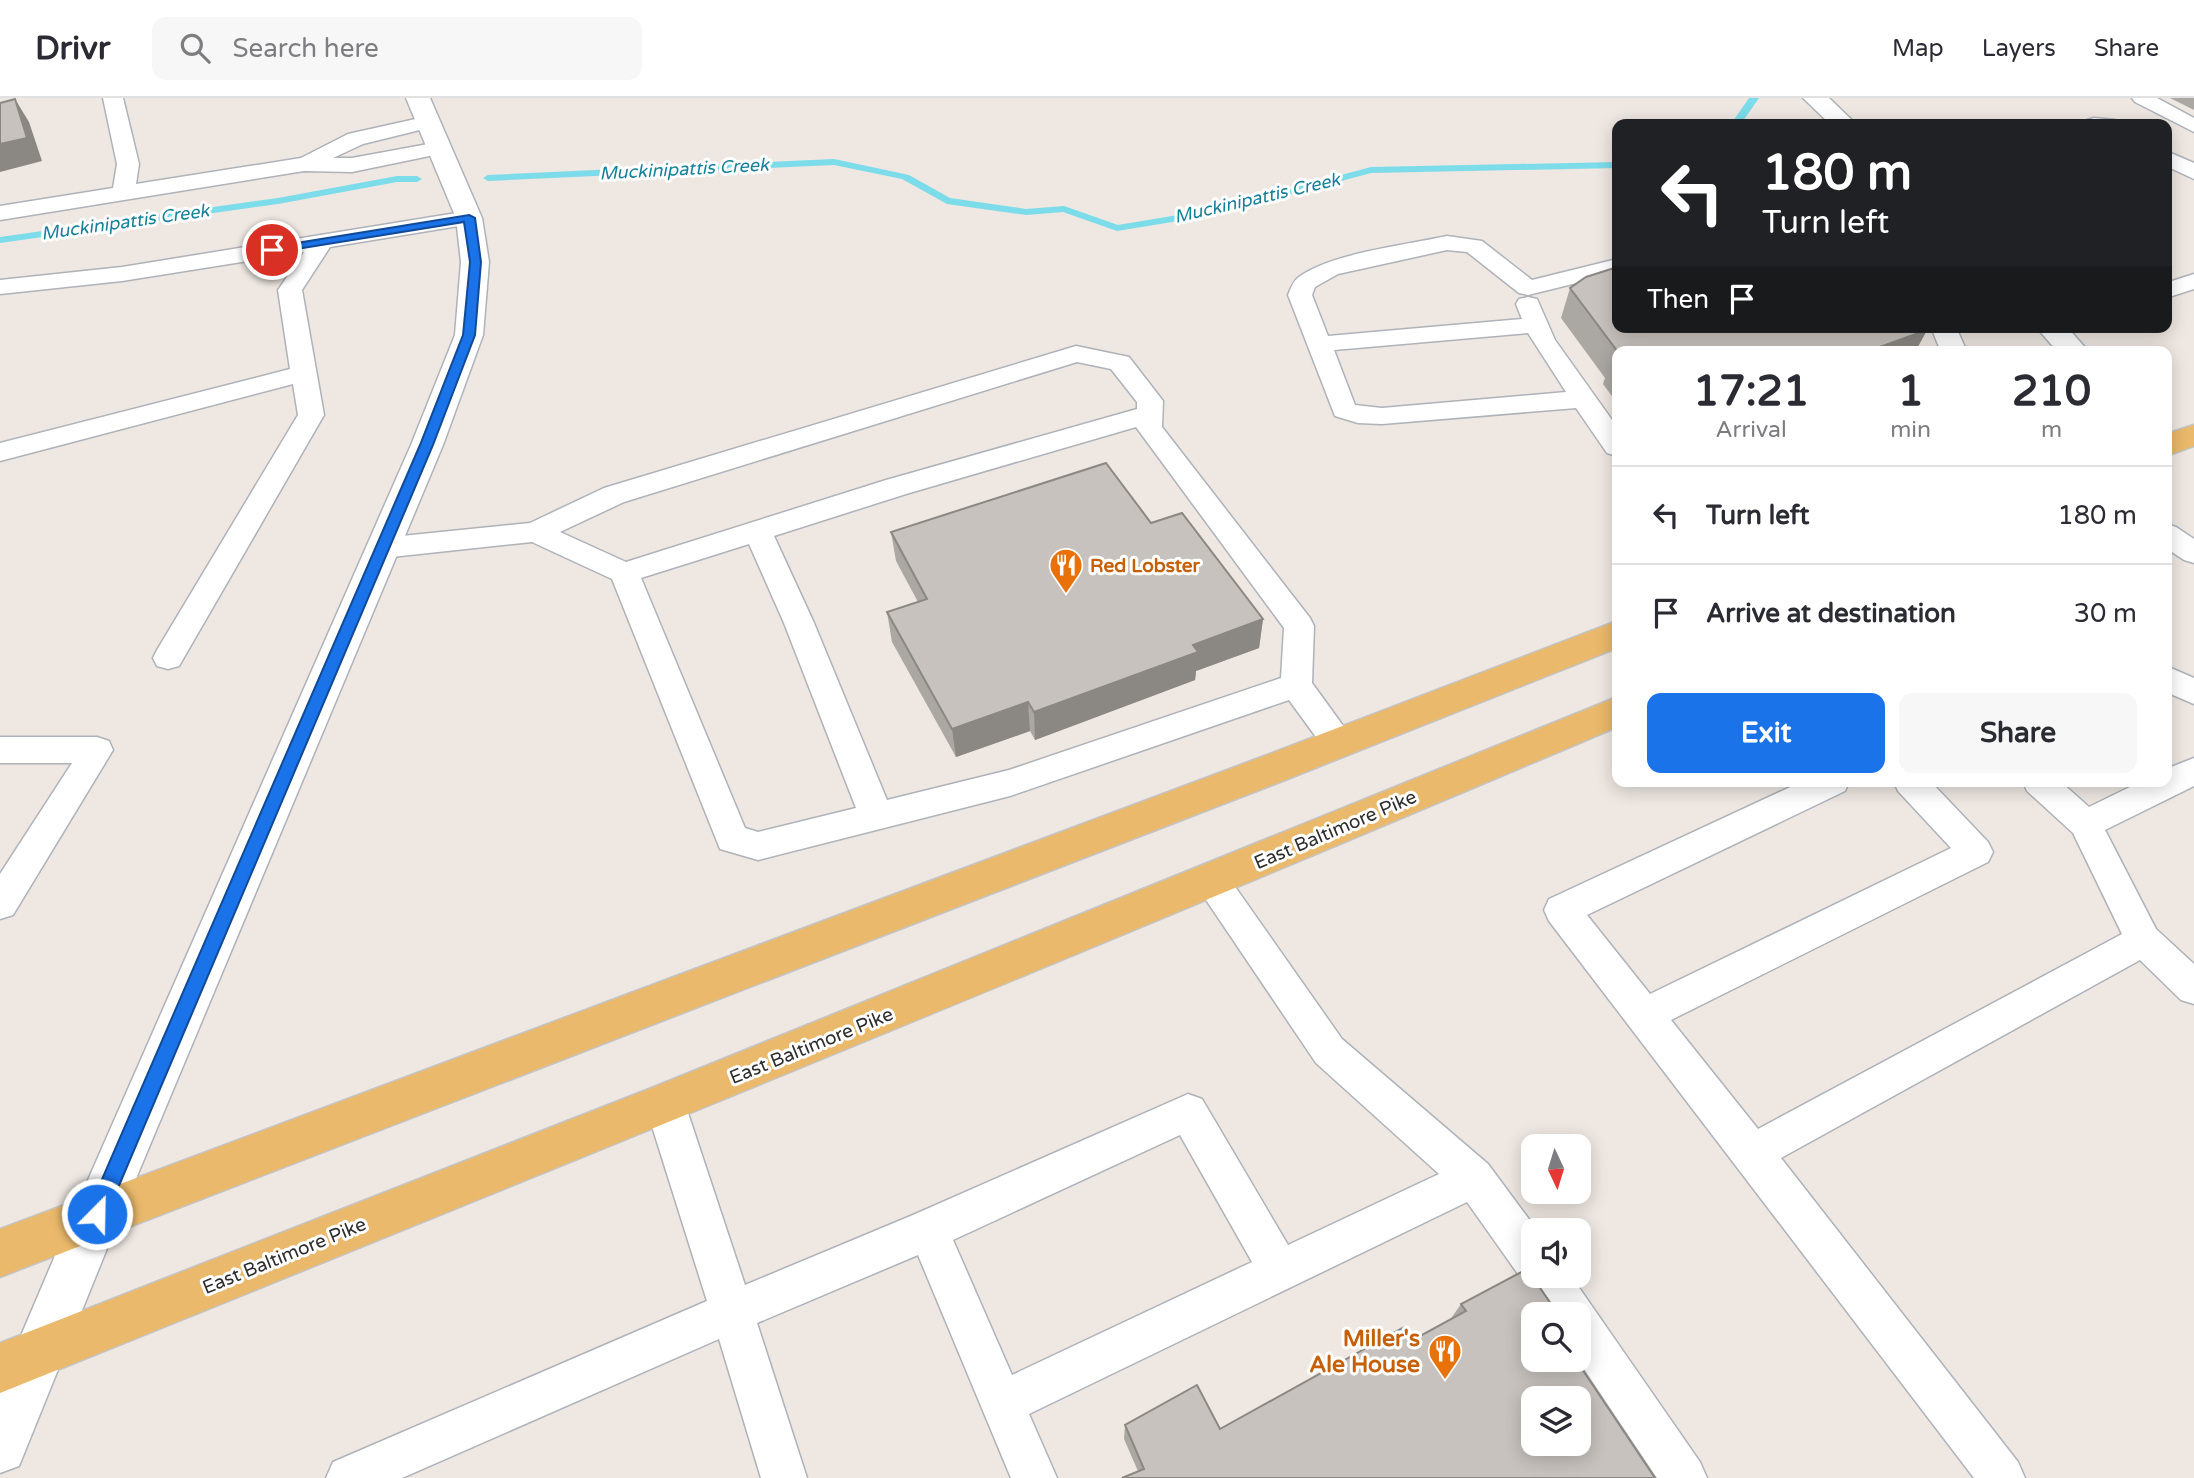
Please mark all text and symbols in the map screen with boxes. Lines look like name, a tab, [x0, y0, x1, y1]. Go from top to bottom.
search box	[152, 17, 642, 80]
text: Drivr	[35, 29, 110, 68]
icon: search	[176, 29, 214, 67]
text: Search here	[232, 33, 379, 64]
text: Map	[1892, 34, 1944, 63]
text: Layers	[1982, 34, 2056, 63]
text: Share	[2094, 34, 2159, 63]
text: 180 m	[1762, 144, 1912, 203]
icon: left	[1647, 147, 1738, 238]
water label: Muckinipattis Creek	[599, 154, 770, 184]
water label: Muckinipattis Creek	[1172, 168, 1343, 228]
water label: Muckinipattis Creek	[40, 199, 212, 245]
text: Turn left	[1762, 204, 1889, 242]
pin	[242, 220, 302, 280]
icon: arrive	[253, 231, 291, 269]
icon: arrive	[1723, 280, 1761, 318]
text: Then	[1647, 284, 1709, 315]
text: 17:21	[1693, 366, 1809, 417]
text: 1	[1897, 366, 1924, 417]
text: 210	[2012, 366, 2091, 417]
text: Arrival	[1716, 416, 1787, 444]
text: min	[1890, 416, 1931, 444]
text: m	[2041, 416, 2062, 444]
icon: left	[1647, 496, 1685, 534]
text: Turn left	[1706, 500, 1809, 531]
text: 180 m	[2057, 500, 2137, 531]
restaurant icon: Red Lobster	[1047, 546, 1085, 595]
place label: Red Lobster	[1090, 555, 1201, 577]
icon: arrive	[1647, 594, 1685, 632]
text: Arrive at destination	[1706, 598, 1956, 629]
text: 30 m	[2074, 598, 2137, 629]
button: Exit	[1647, 693, 1885, 773]
button: Share	[1899, 693, 2137, 773]
street label: East Baltimore Pike	[1251, 786, 1420, 874]
street label: East Baltimore Pike	[726, 1003, 896, 1089]
north arrow	[1521, 1134, 1591, 1204]
map controls	[1521, 1134, 1591, 1456]
position arrow	[60, 1177, 134, 1251]
street label: East Baltimore Pike	[199, 1213, 369, 1299]
button: sound	[1521, 1218, 1591, 1288]
button: search	[1521, 1302, 1591, 1372]
place label: Miller's Ale House	[1309, 1325, 1420, 1379]
restaurant icon: Miller's Ale House	[1426, 1332, 1464, 1381]
button: layers	[1521, 1386, 1591, 1456]

